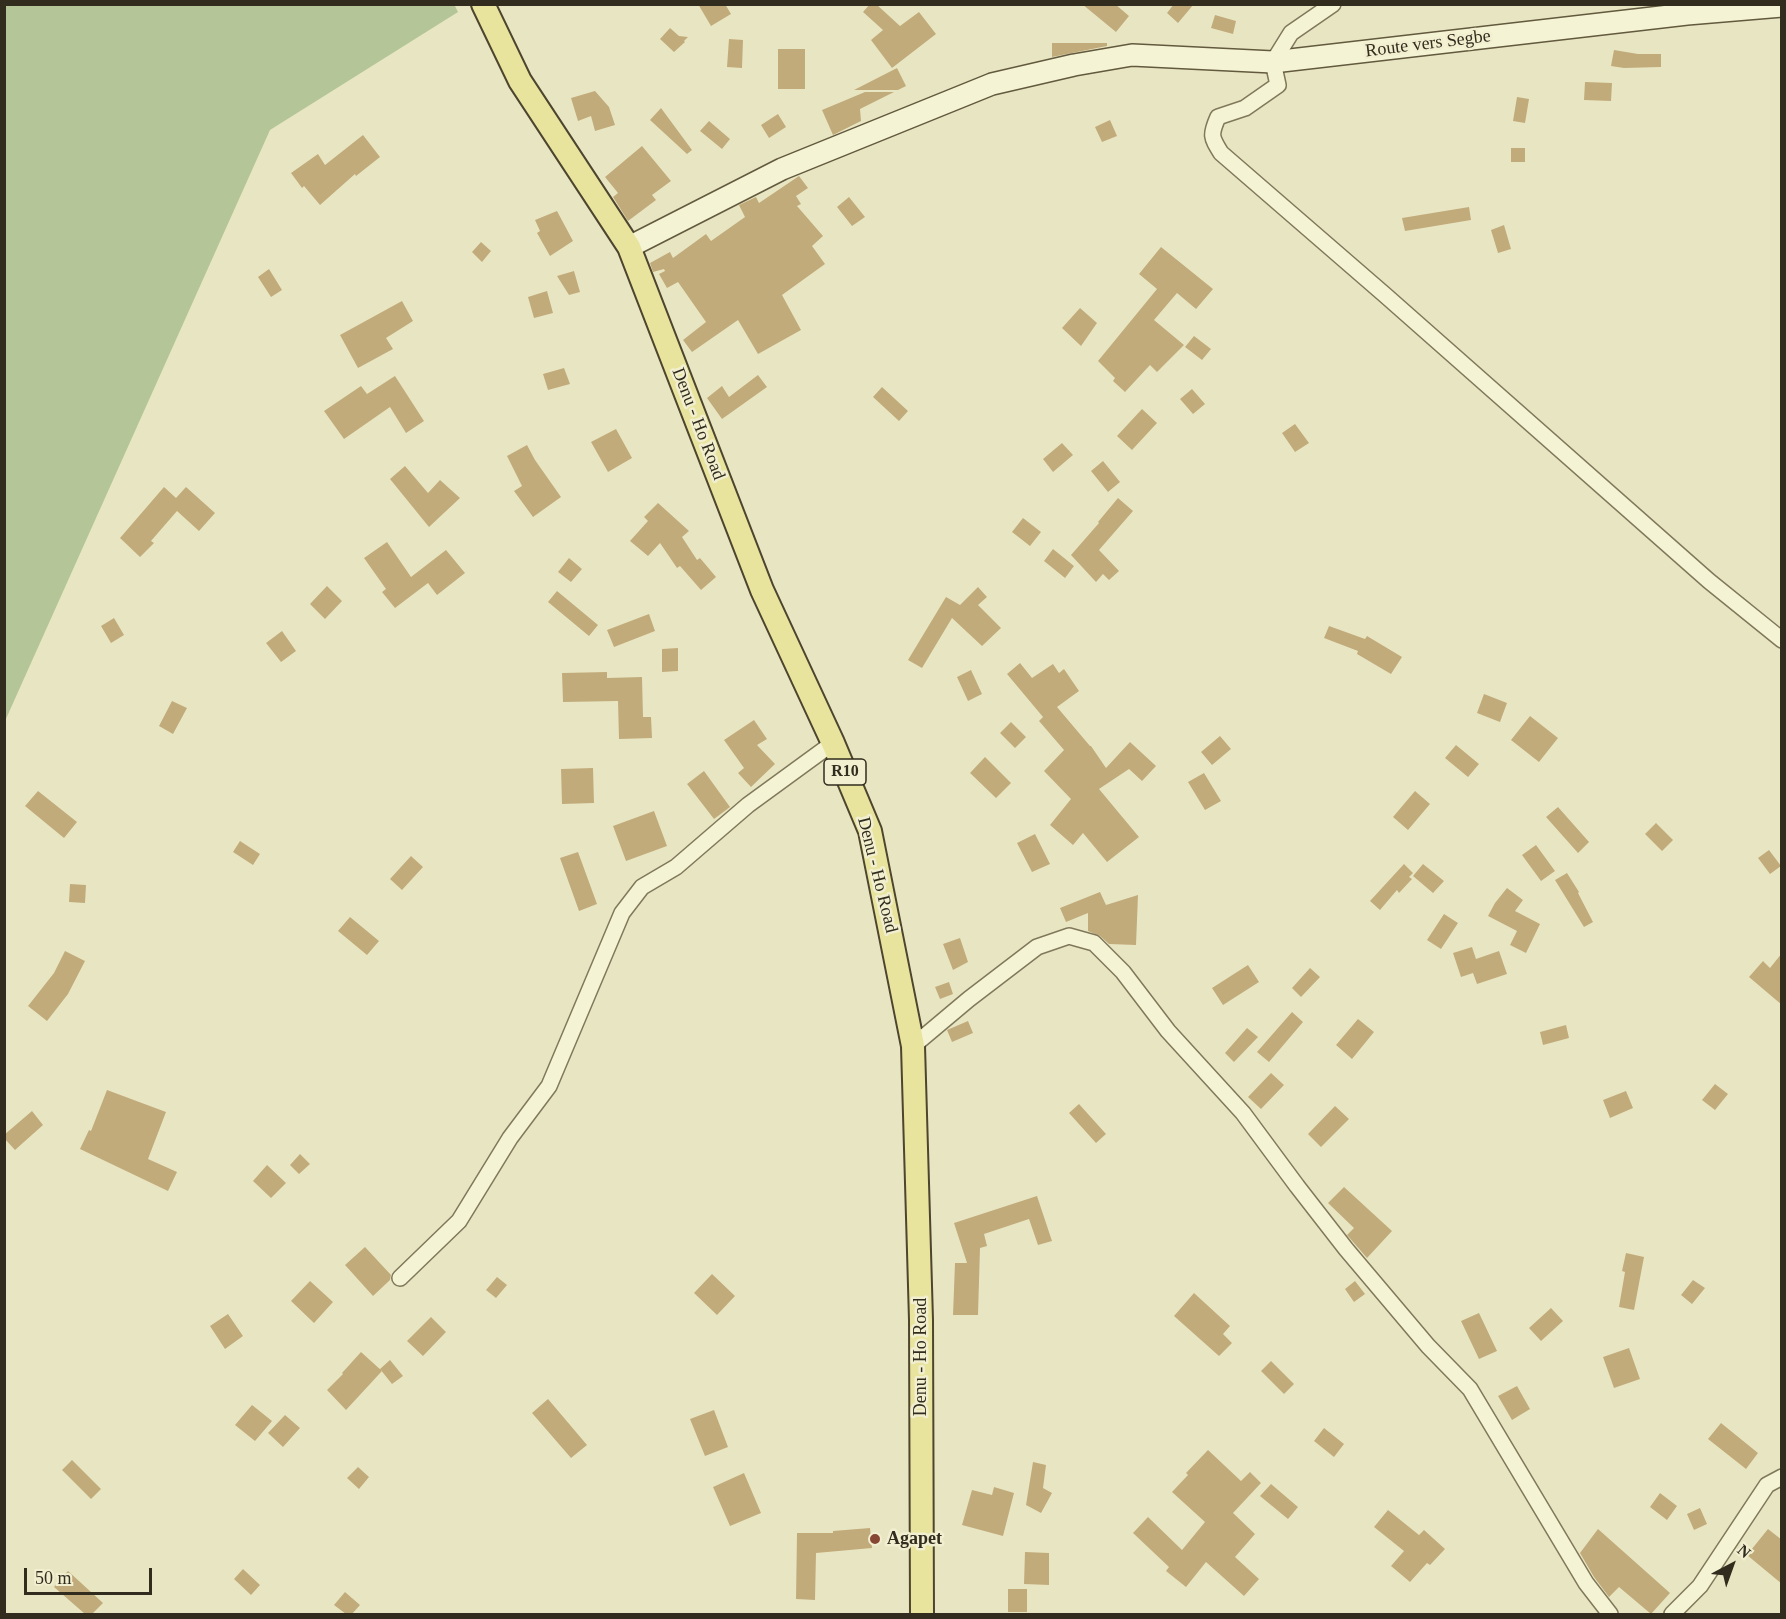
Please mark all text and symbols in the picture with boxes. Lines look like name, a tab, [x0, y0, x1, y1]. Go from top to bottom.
street label: Route vers Segbe	[1364, 26, 1492, 62]
street label: Denu - Ho Road	[667, 365, 729, 483]
road number: R10	[824, 759, 866, 785]
street label: Denu - Ho Road	[852, 815, 902, 935]
street label: Denu - Ho Road	[910, 1298, 932, 1416]
place label: Agapet	[887, 1528, 942, 1550]
marker: Agapet	[868, 1532, 882, 1546]
north arrow	[1702, 1535, 1762, 1595]
text: N	[1734, 1541, 1754, 1561]
scale bar	[27, 1556, 154, 1594]
text: 50 m	[35, 1568, 72, 1588]

